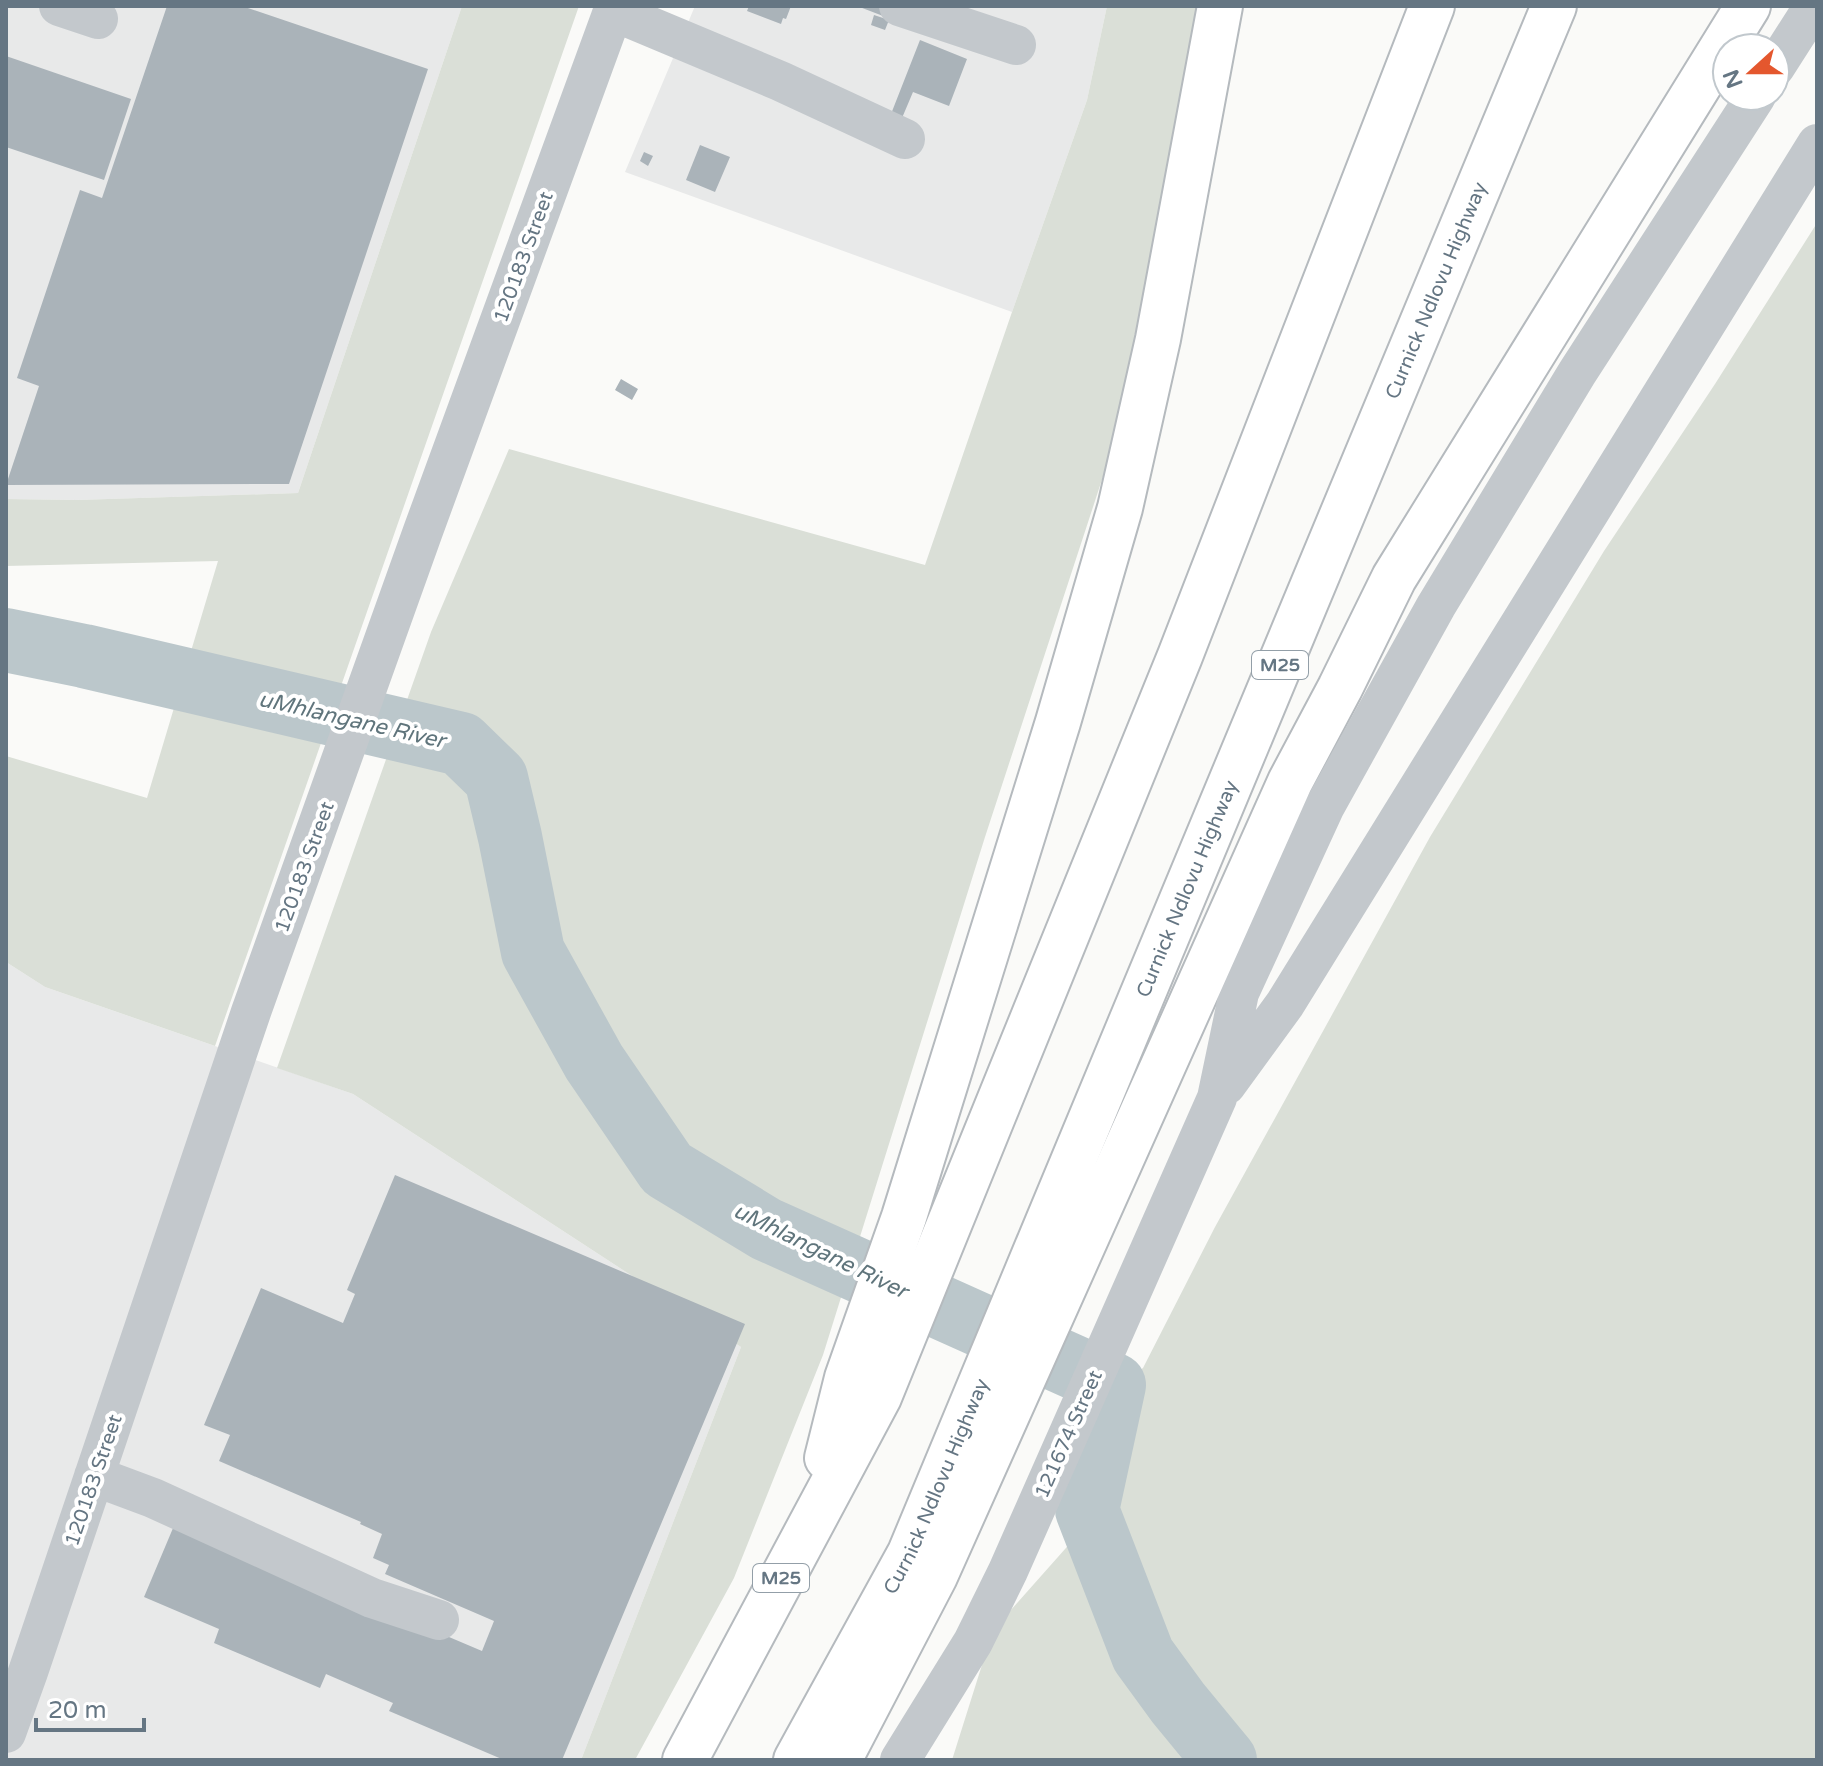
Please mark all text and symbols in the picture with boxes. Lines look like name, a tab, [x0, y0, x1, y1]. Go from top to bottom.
north arrow	[1711, 32, 1791, 112]
text: N	[1718, 66, 1749, 92]
street label: Curnick Ndlovu Highway	[1381, 178, 1492, 403]
street label: 120183 Street	[489, 188, 559, 326]
road number: M25	[1252, 651, 1308, 679]
water label: uMhlangane River	[256, 686, 450, 755]
street label: Curnick Ndlovu Highway	[1132, 777, 1243, 1001]
street label: 120183 Street	[270, 798, 340, 936]
water label: uMhlangane River	[729, 1198, 914, 1305]
street label: 121674 Street	[1030, 1366, 1108, 1502]
street label: Curnick Ndlovu Highway	[879, 1375, 994, 1599]
street label: 120183 Street	[60, 1411, 128, 1549]
road number: M25	[753, 1564, 809, 1592]
scale bar	[36, 1682, 144, 1732]
text: 20 m	[48, 1696, 106, 1725]

